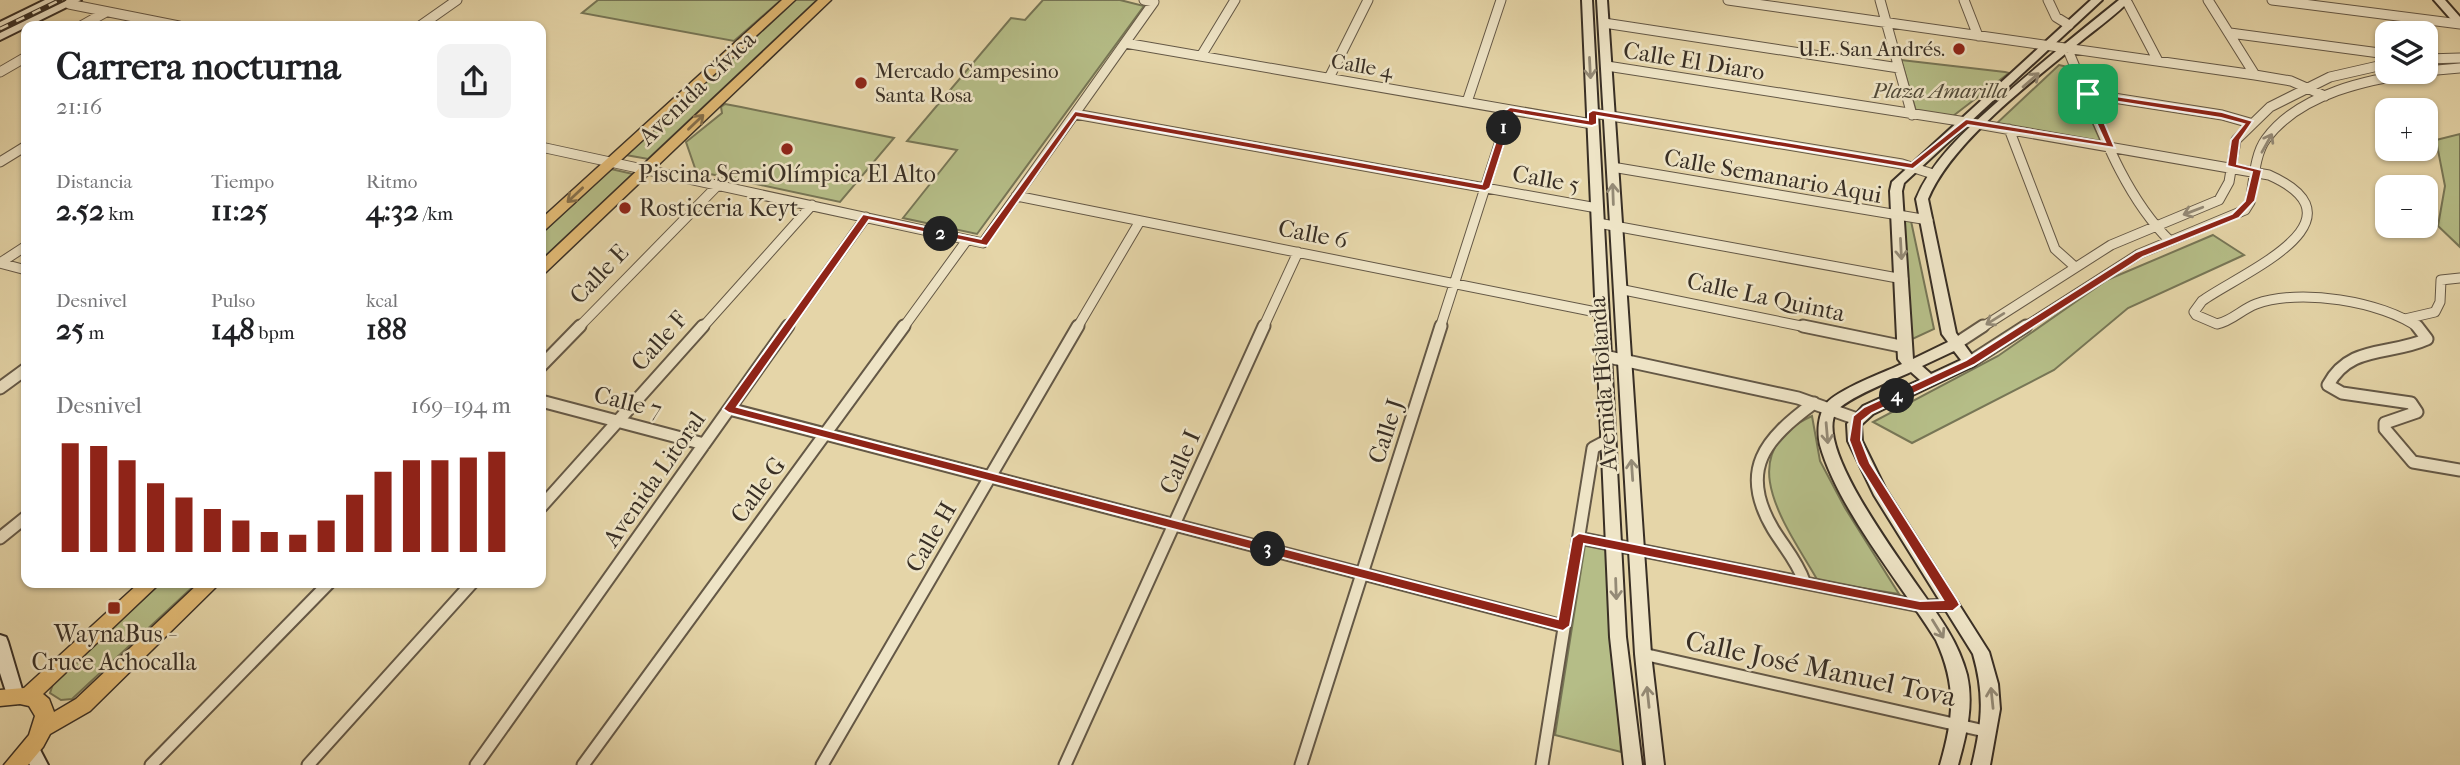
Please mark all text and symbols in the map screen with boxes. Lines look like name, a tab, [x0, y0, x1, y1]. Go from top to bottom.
map controls	[2375, 21, 2438, 238]
button: layers	[2375, 21, 2438, 84]
street label: Avenida Cívica	[632, 25, 762, 152]
street label: Calle El Diaro	[1621, 36, 1767, 86]
place label: U.E. San Andrés.	[1798, 37, 1945, 61]
marker: U.E. San Andrés.	[1951, 41, 1967, 57]
text: Carrera nocturna	[56, 44, 341, 89]
button: share	[437, 44, 511, 118]
street label: Calle 4	[1329, 49, 1395, 83]
one-way arrow	[1584, 56, 1597, 79]
place label: Mercado Campesino Santa Rosa	[875, 59, 1059, 107]
pin	[2058, 64, 2118, 124]
one-way arrow	[2022, 72, 2040, 88]
marker: Mercado Campesino Santa Rosa	[853, 75, 869, 91]
icon: arrive	[2069, 75, 2107, 113]
park label: Plaza Amarilla	[1871, 79, 2008, 103]
text: 21:16	[56, 93, 102, 120]
button: +	[2375, 98, 2438, 161]
pin: 1	[1486, 110, 1522, 146]
one-way arrow	[687, 114, 704, 131]
text: 1	[1500, 116, 1507, 138]
one-way arrow	[2260, 134, 2274, 154]
marker: Piscina SemiOlímpica El Alto	[779, 141, 795, 157]
street label: Calle Semanario Aqui	[1662, 143, 1884, 209]
street label: Calle 5	[1510, 159, 1582, 199]
place label: Piscina SemiOlímpica El Alto	[638, 160, 936, 188]
text: Distancia	[56, 171, 132, 193]
text: Tiempo	[211, 171, 274, 193]
text: Ritmo	[366, 171, 417, 193]
button: −	[2375, 175, 2438, 238]
one-way arrow	[1607, 183, 1620, 206]
one-way arrow	[567, 186, 584, 203]
text: 2.52	[56, 193, 104, 228]
text: 11:25	[211, 193, 268, 228]
text: 4:32	[366, 193, 419, 228]
place label: Rosticeria Keyt	[639, 194, 799, 222]
marker: Rosticeria Keyt	[617, 200, 633, 216]
text: km	[104, 203, 134, 225]
text: /km	[419, 203, 453, 225]
one-way arrow	[2183, 206, 2205, 218]
street label: Calle 6	[1276, 214, 1351, 255]
pin: 2	[923, 216, 958, 252]
text: 2	[936, 222, 945, 244]
street label: Calle E	[564, 238, 634, 310]
one-way arrow	[1895, 238, 1908, 261]
street label: Calle La Quinta	[1684, 267, 1848, 328]
text: Desnivel	[56, 290, 127, 312]
text: Pulso	[211, 290, 255, 312]
text: kcal	[366, 290, 398, 312]
street label: Avenida Holanda	[1583, 295, 1623, 473]
street label: Calle F	[625, 305, 693, 376]
text: 25	[56, 312, 84, 347]
text: 148	[211, 312, 255, 347]
text: 188	[366, 312, 407, 347]
one-way arrow	[1985, 313, 2005, 327]
text: m	[84, 322, 104, 344]
text: bpm	[255, 322, 295, 344]
pin: 4	[1880, 378, 1914, 414]
street label: Calle 7	[591, 380, 665, 424]
text: 4	[1891, 384, 1902, 406]
text: Desnivel	[56, 392, 142, 419]
text: 169–194 m	[411, 392, 511, 419]
street label: Calle J	[1362, 395, 1410, 467]
street label: Avenida Litoral	[596, 406, 711, 553]
one-way arrow	[1821, 422, 1834, 444]
street label: Calle I	[1154, 426, 1206, 498]
street label: Calle G	[725, 452, 791, 528]
one-way arrow	[1625, 459, 1638, 482]
street label: Calle H	[900, 497, 962, 577]
pin: 3	[1250, 532, 1286, 566]
text: 3	[1264, 537, 1271, 559]
one-way arrow	[1610, 577, 1623, 600]
marker: WaynaBus - Cruce Achocalla	[106, 600, 122, 616]
one-way arrow	[1931, 619, 1945, 639]
place label: WaynaBus - Cruce Achocalla	[31, 620, 197, 676]
street label: Calle José Manuel Tova	[1683, 624, 1960, 714]
one-way arrow	[1641, 686, 1654, 709]
one-way arrow	[1986, 687, 1999, 710]

